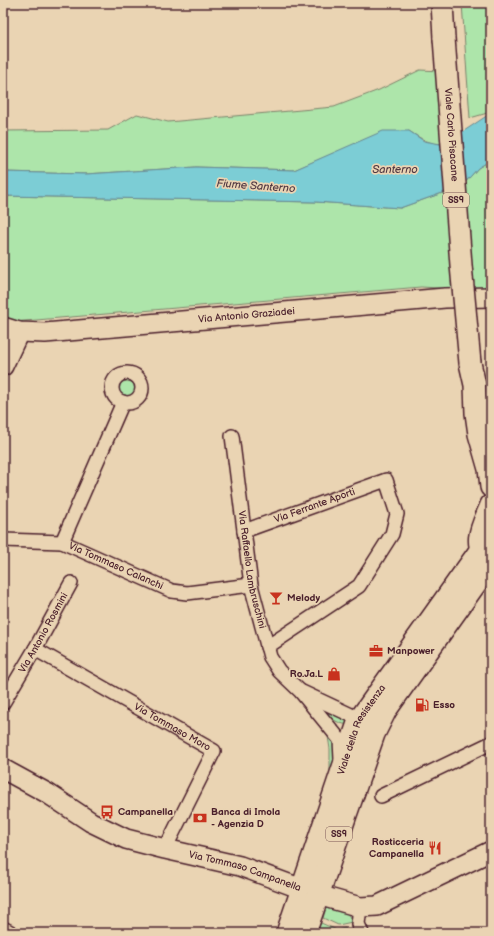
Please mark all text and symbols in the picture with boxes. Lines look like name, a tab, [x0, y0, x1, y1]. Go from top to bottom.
street label: Viale Carlo Pisacane	[442, 87, 461, 182]
water label: Santerno	[372, 163, 418, 176]
water label: Fiume Santerno	[216, 177, 296, 195]
road number: SS9	[443, 193, 469, 207]
street label: Via Antonio Graziadei	[198, 305, 295, 326]
street label: Via Ferrante Aporti	[273, 486, 357, 526]
street label: Via Raffaello Lambruschini	[236, 510, 268, 630]
street label: Via Tommaso Calanchi	[67, 540, 165, 592]
bar icon: Melody	[268, 590, 284, 606]
street label: Via Antonio Rosmini	[16, 591, 71, 675]
place label: Melody	[287, 592, 320, 604]
office icon: Manpower	[368, 643, 384, 659]
place label: Manpower	[387, 645, 436, 657]
shop icon: Ro.Ja.L	[326, 666, 342, 682]
place label: Ro.Ja.L	[290, 668, 323, 680]
street label: Viale della Resistenza	[335, 682, 388, 776]
fuel station icon: Esso	[414, 697, 430, 713]
place label: Esso	[433, 699, 455, 711]
street label: Via Tommaso Moro	[132, 701, 213, 754]
bus stop icon: Campanella	[99, 804, 115, 820]
place label: Campanella	[118, 806, 173, 818]
place label: Banca di Imola - Agenzia D	[211, 806, 280, 830]
bank icon: Banca di Imola - Agenzia D	[192, 810, 208, 826]
road number: SS9	[326, 827, 352, 841]
place label: Rosticceria Campanella	[369, 836, 424, 860]
restaurant icon: Rosticceria Campanella	[427, 840, 443, 856]
street label: Via Tommaso Campanella	[188, 849, 303, 894]

